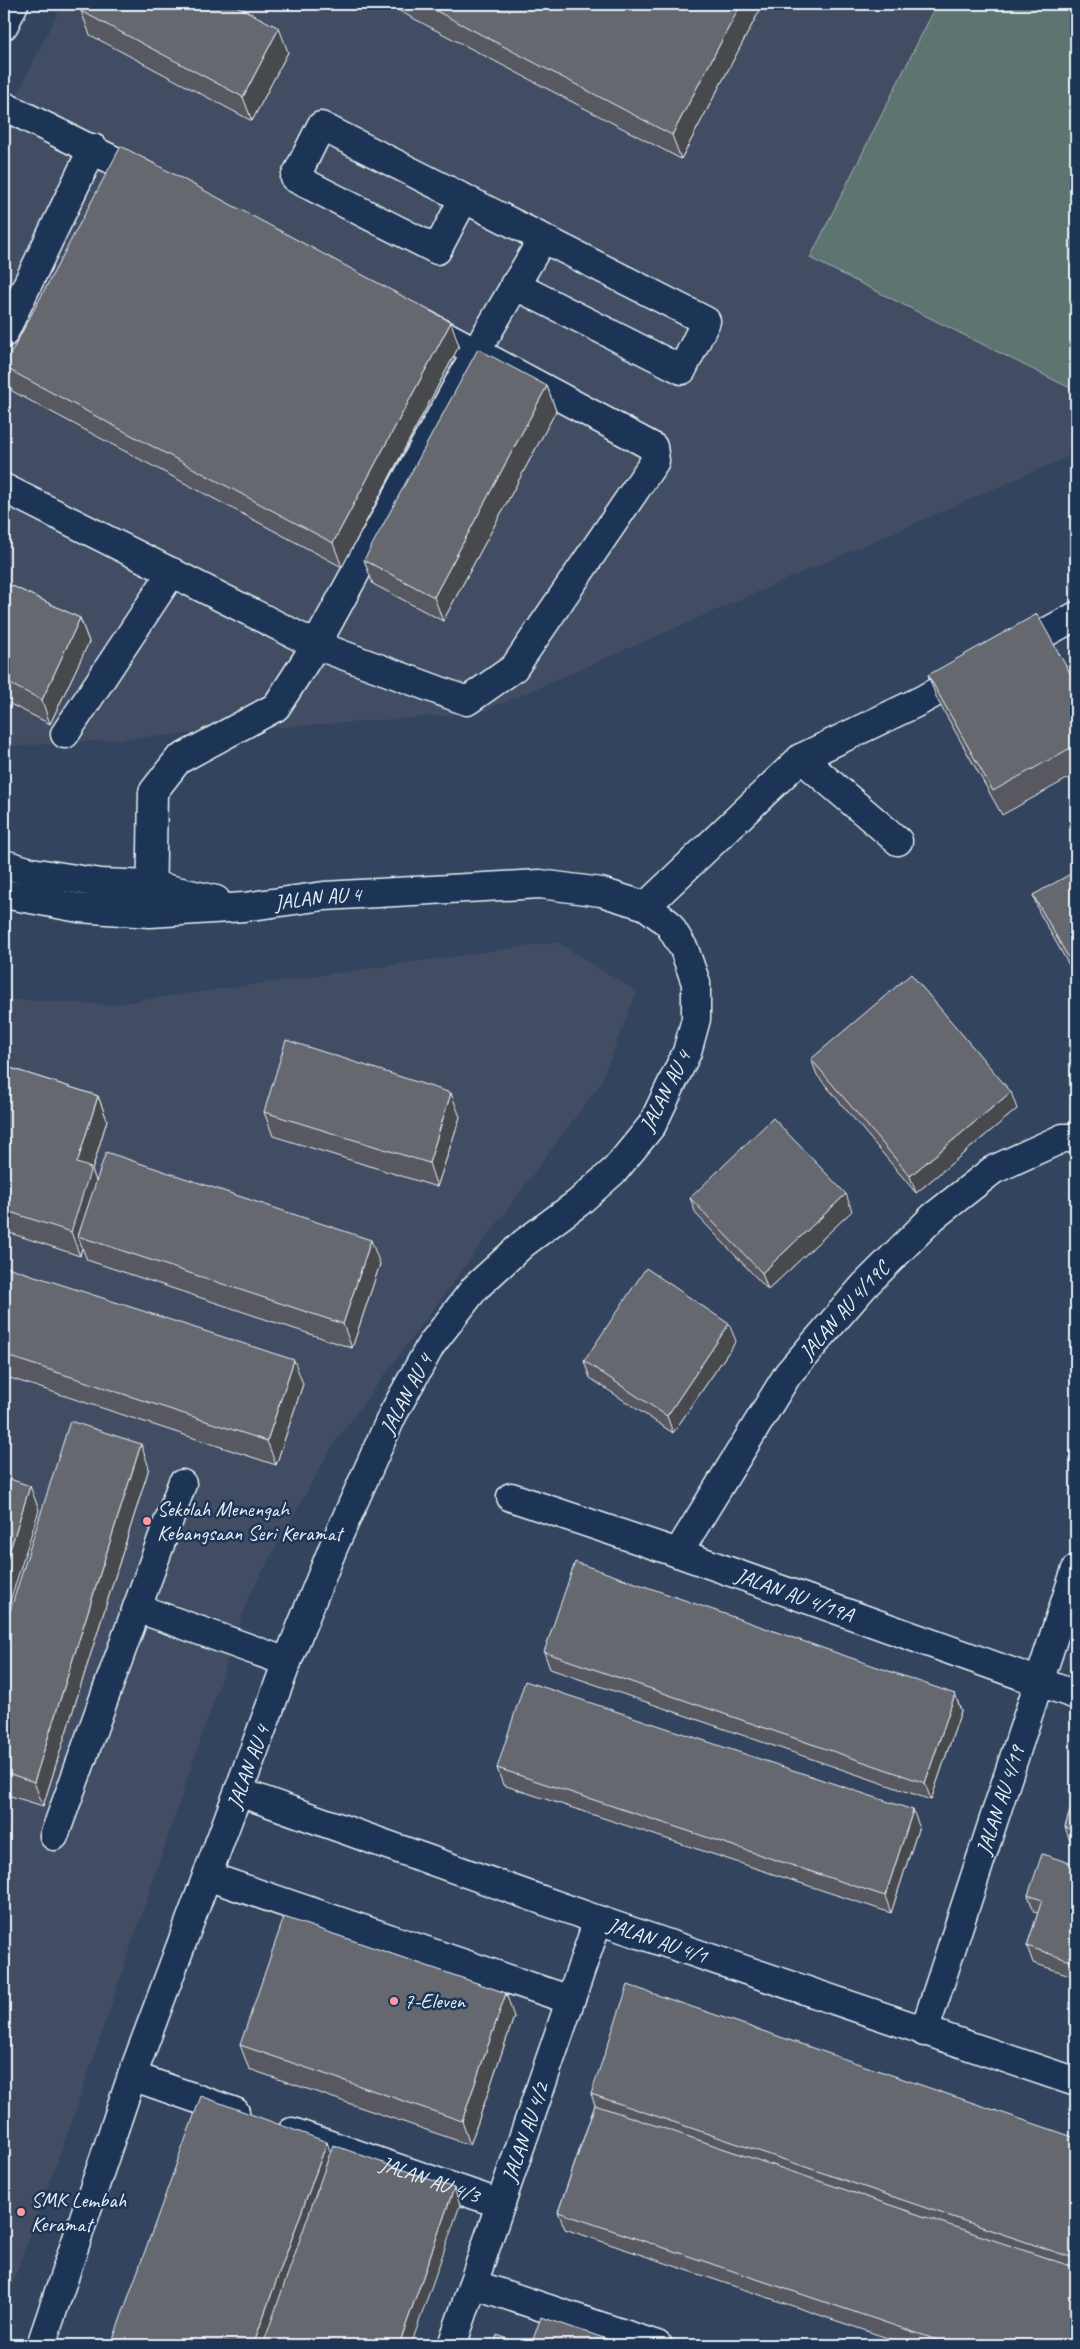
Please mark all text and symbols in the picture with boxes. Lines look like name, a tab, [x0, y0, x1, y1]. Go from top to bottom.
street label: JALAN AU 4	[272, 881, 364, 916]
street label: JALAN AU 4	[633, 1044, 697, 1137]
street label: JALAN AU 4/19C	[793, 1254, 896, 1365]
street label: JALAN AU 4	[374, 1347, 439, 1439]
place label: Sekolah Menengah Kebangsaan Seri Keramat	[157, 1496, 345, 1546]
marker: Sekolah Menengah Kebangsaan Seri Keramat	[141, 1515, 153, 1527]
street label: JALAN AU 4/19A	[731, 1561, 859, 1628]
street label: JALAN AU 4	[221, 1719, 276, 1813]
street label: JALAN AU 4/19	[970, 1741, 1031, 1859]
street label: JALAN AU 4/1	[603, 1911, 712, 1970]
place label: 7-Eleven	[404, 1988, 467, 2014]
marker: 7-Eleven	[388, 1995, 400, 2007]
street label: JALAN AU 4/2	[496, 2078, 555, 2186]
street label: JALAN AU 4/3	[376, 2150, 485, 2209]
place label: SMK Lembah Keramat	[31, 2187, 127, 2237]
marker: SMK Lembah Keramat	[15, 2206, 27, 2218]

